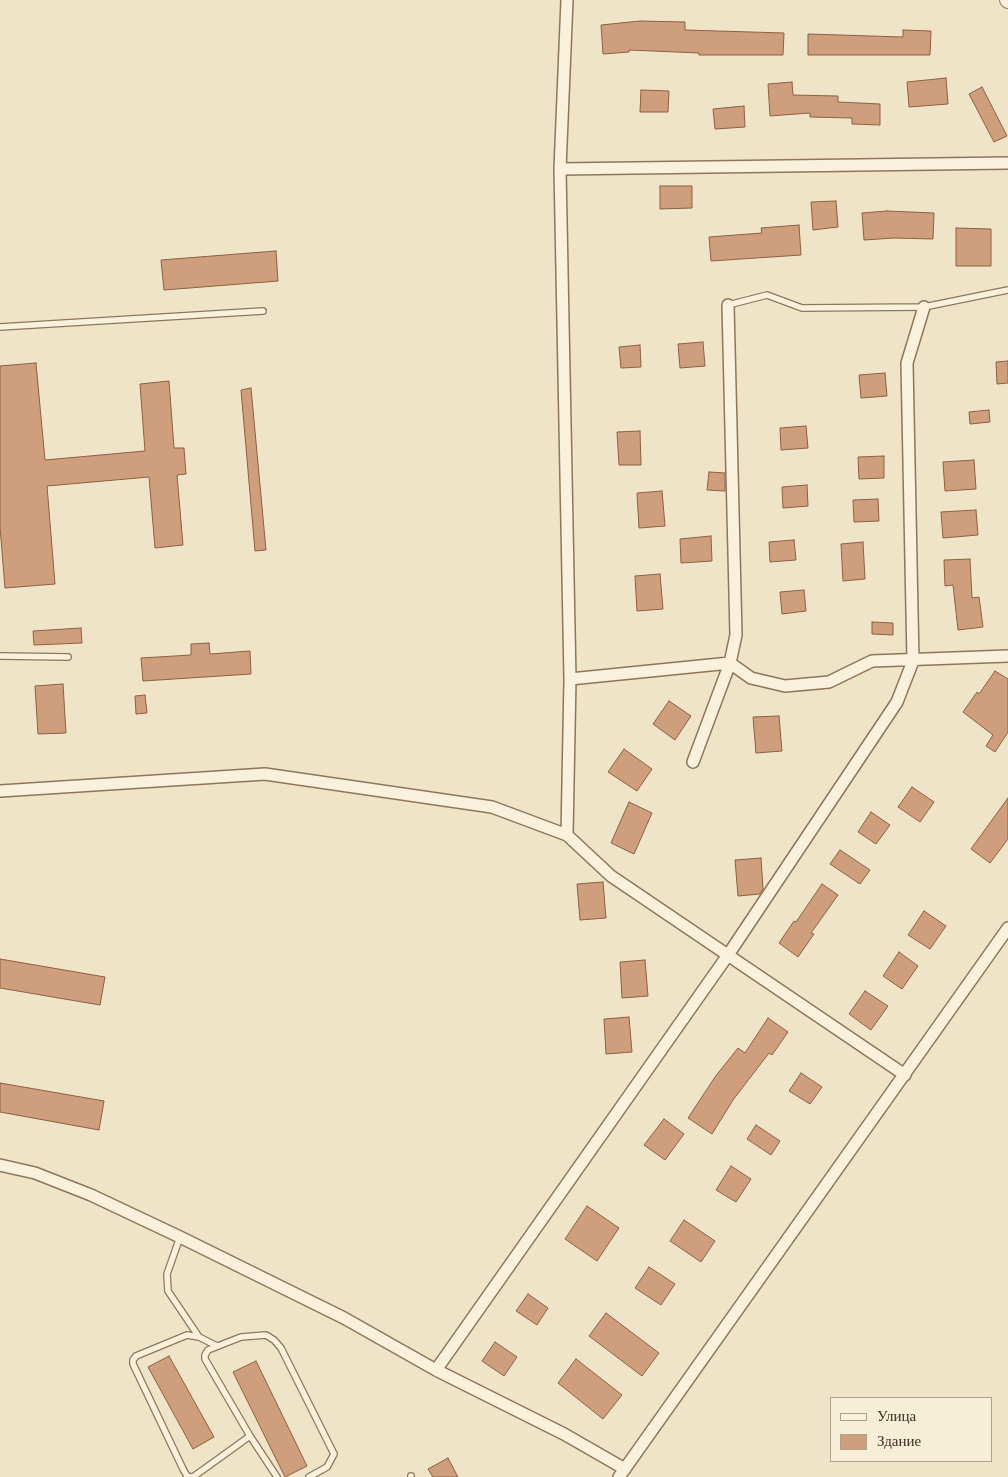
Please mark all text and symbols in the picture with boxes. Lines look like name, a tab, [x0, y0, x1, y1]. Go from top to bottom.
legend	[830, 1397, 993, 1462]
text: Улица	[877, 1408, 916, 1424]
text: Здание	[877, 1433, 921, 1449]

